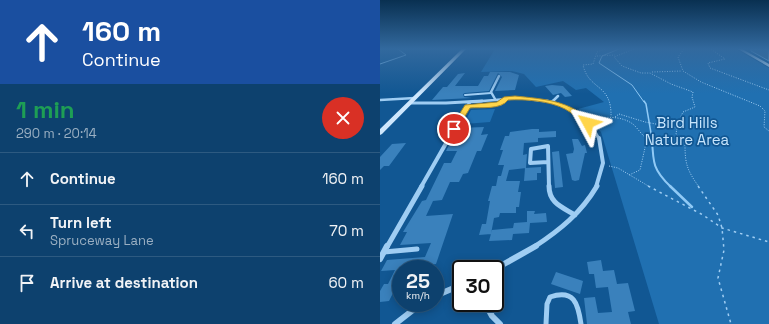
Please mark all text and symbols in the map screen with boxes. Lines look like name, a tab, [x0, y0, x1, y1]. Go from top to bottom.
text: 160 m	[82, 13, 161, 49]
icon: ahead	[16, 16, 68, 68]
text: Continue	[82, 48, 161, 71]
text: 1 min	[16, 94, 75, 125]
button: close	[322, 97, 364, 139]
position arrow	[567, 102, 609, 144]
pin	[437, 112, 471, 146]
park label: Bird Hills Nature Area	[645, 113, 730, 149]
icon: arrive	[443, 118, 465, 140]
text: 290 m · 20:14	[16, 125, 97, 142]
icon: ahead	[16, 168, 38, 190]
text: Continue	[50, 169, 116, 188]
text: 160 m	[322, 169, 364, 188]
text: Turn left	[50, 213, 112, 232]
icon: left	[16, 220, 38, 242]
text: 70 m	[329, 221, 364, 240]
text: Spruceway Lane	[50, 232, 154, 249]
speed limit sign: 30	[452, 260, 504, 312]
text: 25	[406, 268, 430, 294]
icon: arrive	[16, 272, 38, 294]
text: Arrive at destination	[50, 273, 198, 292]
text: 60 m	[328, 273, 364, 292]
text: km/h	[406, 289, 430, 302]

